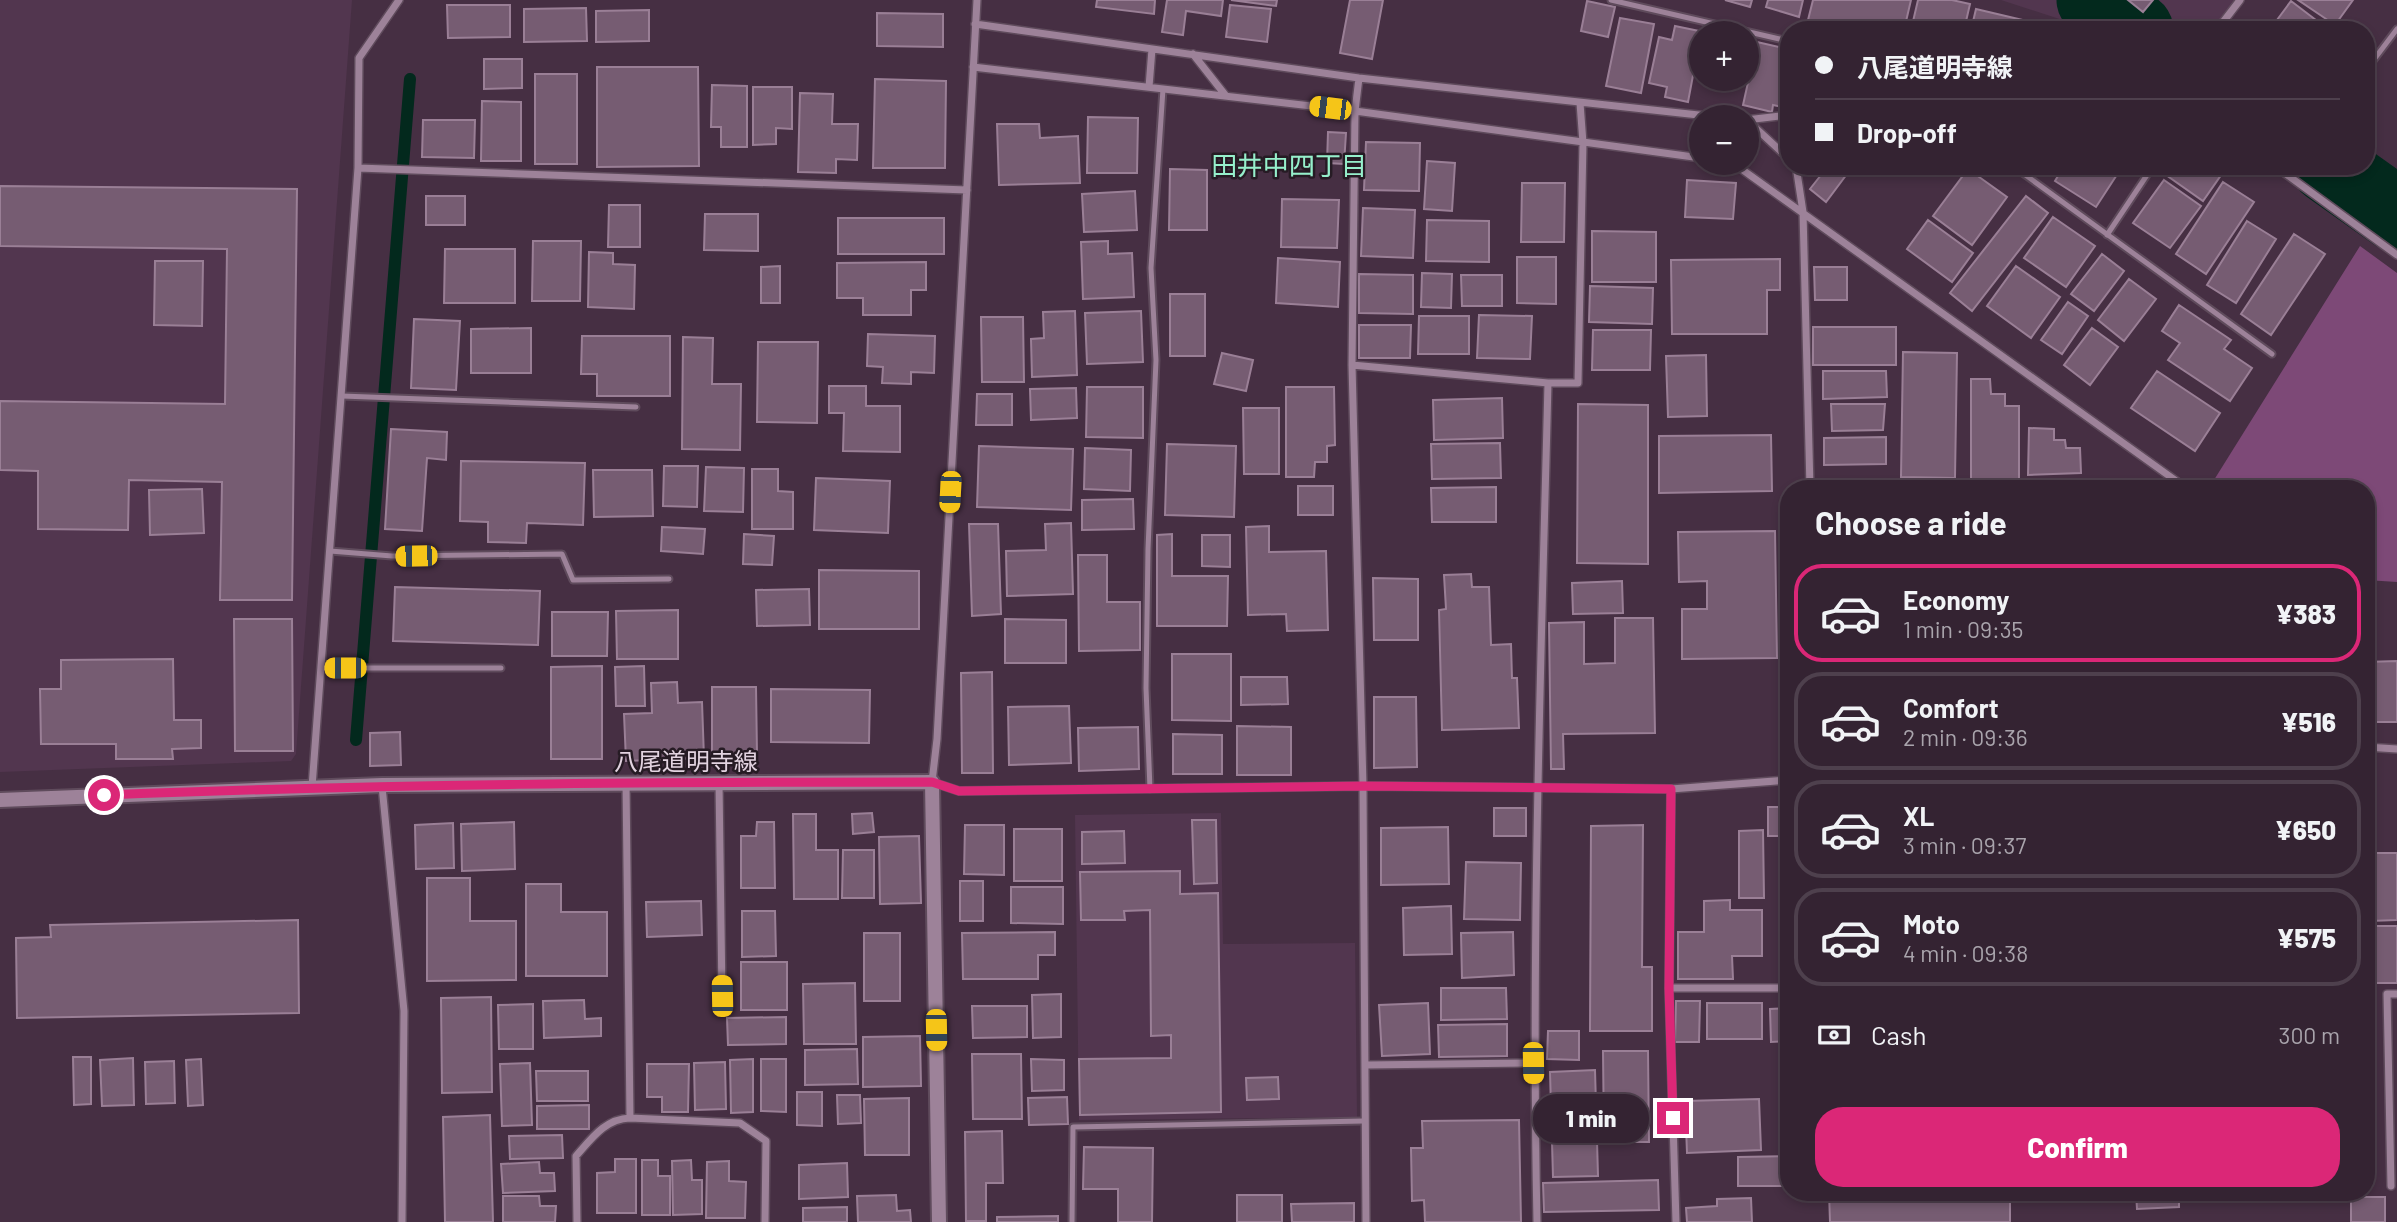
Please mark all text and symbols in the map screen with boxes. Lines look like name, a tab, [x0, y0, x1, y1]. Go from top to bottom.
map controls	[1689, 21, 1759, 175]
button: +	[1689, 21, 1759, 91]
text: 八尾道明寺線	[1857, 51, 2013, 82]
car	[1308, 95, 1353, 121]
button: −	[1689, 105, 1759, 175]
text: Drop-off	[1857, 117, 1957, 148]
district label: 田井中四丁目	[1211, 149, 1367, 180]
car	[939, 470, 962, 514]
text: Choose a ride	[1815, 503, 2007, 541]
car	[395, 545, 438, 567]
icon: car	[1819, 582, 1882, 645]
text: Economy	[1903, 584, 2009, 615]
text: ¥383	[2275, 598, 2336, 629]
text: 1 min · 09:35	[1903, 615, 2023, 643]
car	[325, 658, 367, 679]
icon: car	[1819, 690, 1882, 753]
text: Comfort	[1903, 692, 1999, 723]
text: ¥516	[2281, 706, 2336, 737]
text: 2 min · 09:36	[1903, 723, 2028, 751]
street label: 八尾道明寺線	[614, 746, 758, 775]
route start	[88, 779, 120, 811]
icon: car	[1819, 798, 1882, 861]
text: XL	[1903, 800, 1934, 831]
text: ¥650	[2275, 814, 2336, 845]
text: 3 min · 09:37	[1903, 831, 2026, 859]
icon: car	[1819, 906, 1882, 969]
text: Moto	[1903, 908, 1960, 939]
text: ¥575	[2277, 922, 2336, 953]
text: 4 min · 09:38	[1903, 939, 2028, 967]
car	[712, 975, 733, 1017]
car	[926, 1009, 947, 1051]
icon: cash	[1815, 1016, 1853, 1054]
text: Cash	[1871, 1019, 1926, 1050]
text: 300 m	[2279, 1021, 2340, 1049]
car	[1523, 1042, 1544, 1084]
callout: 1 min	[1533, 1094, 1648, 1142]
route end	[1657, 1102, 1689, 1134]
text: 1 min	[1566, 1104, 1616, 1132]
button: Confirm	[1815, 1107, 2340, 1187]

